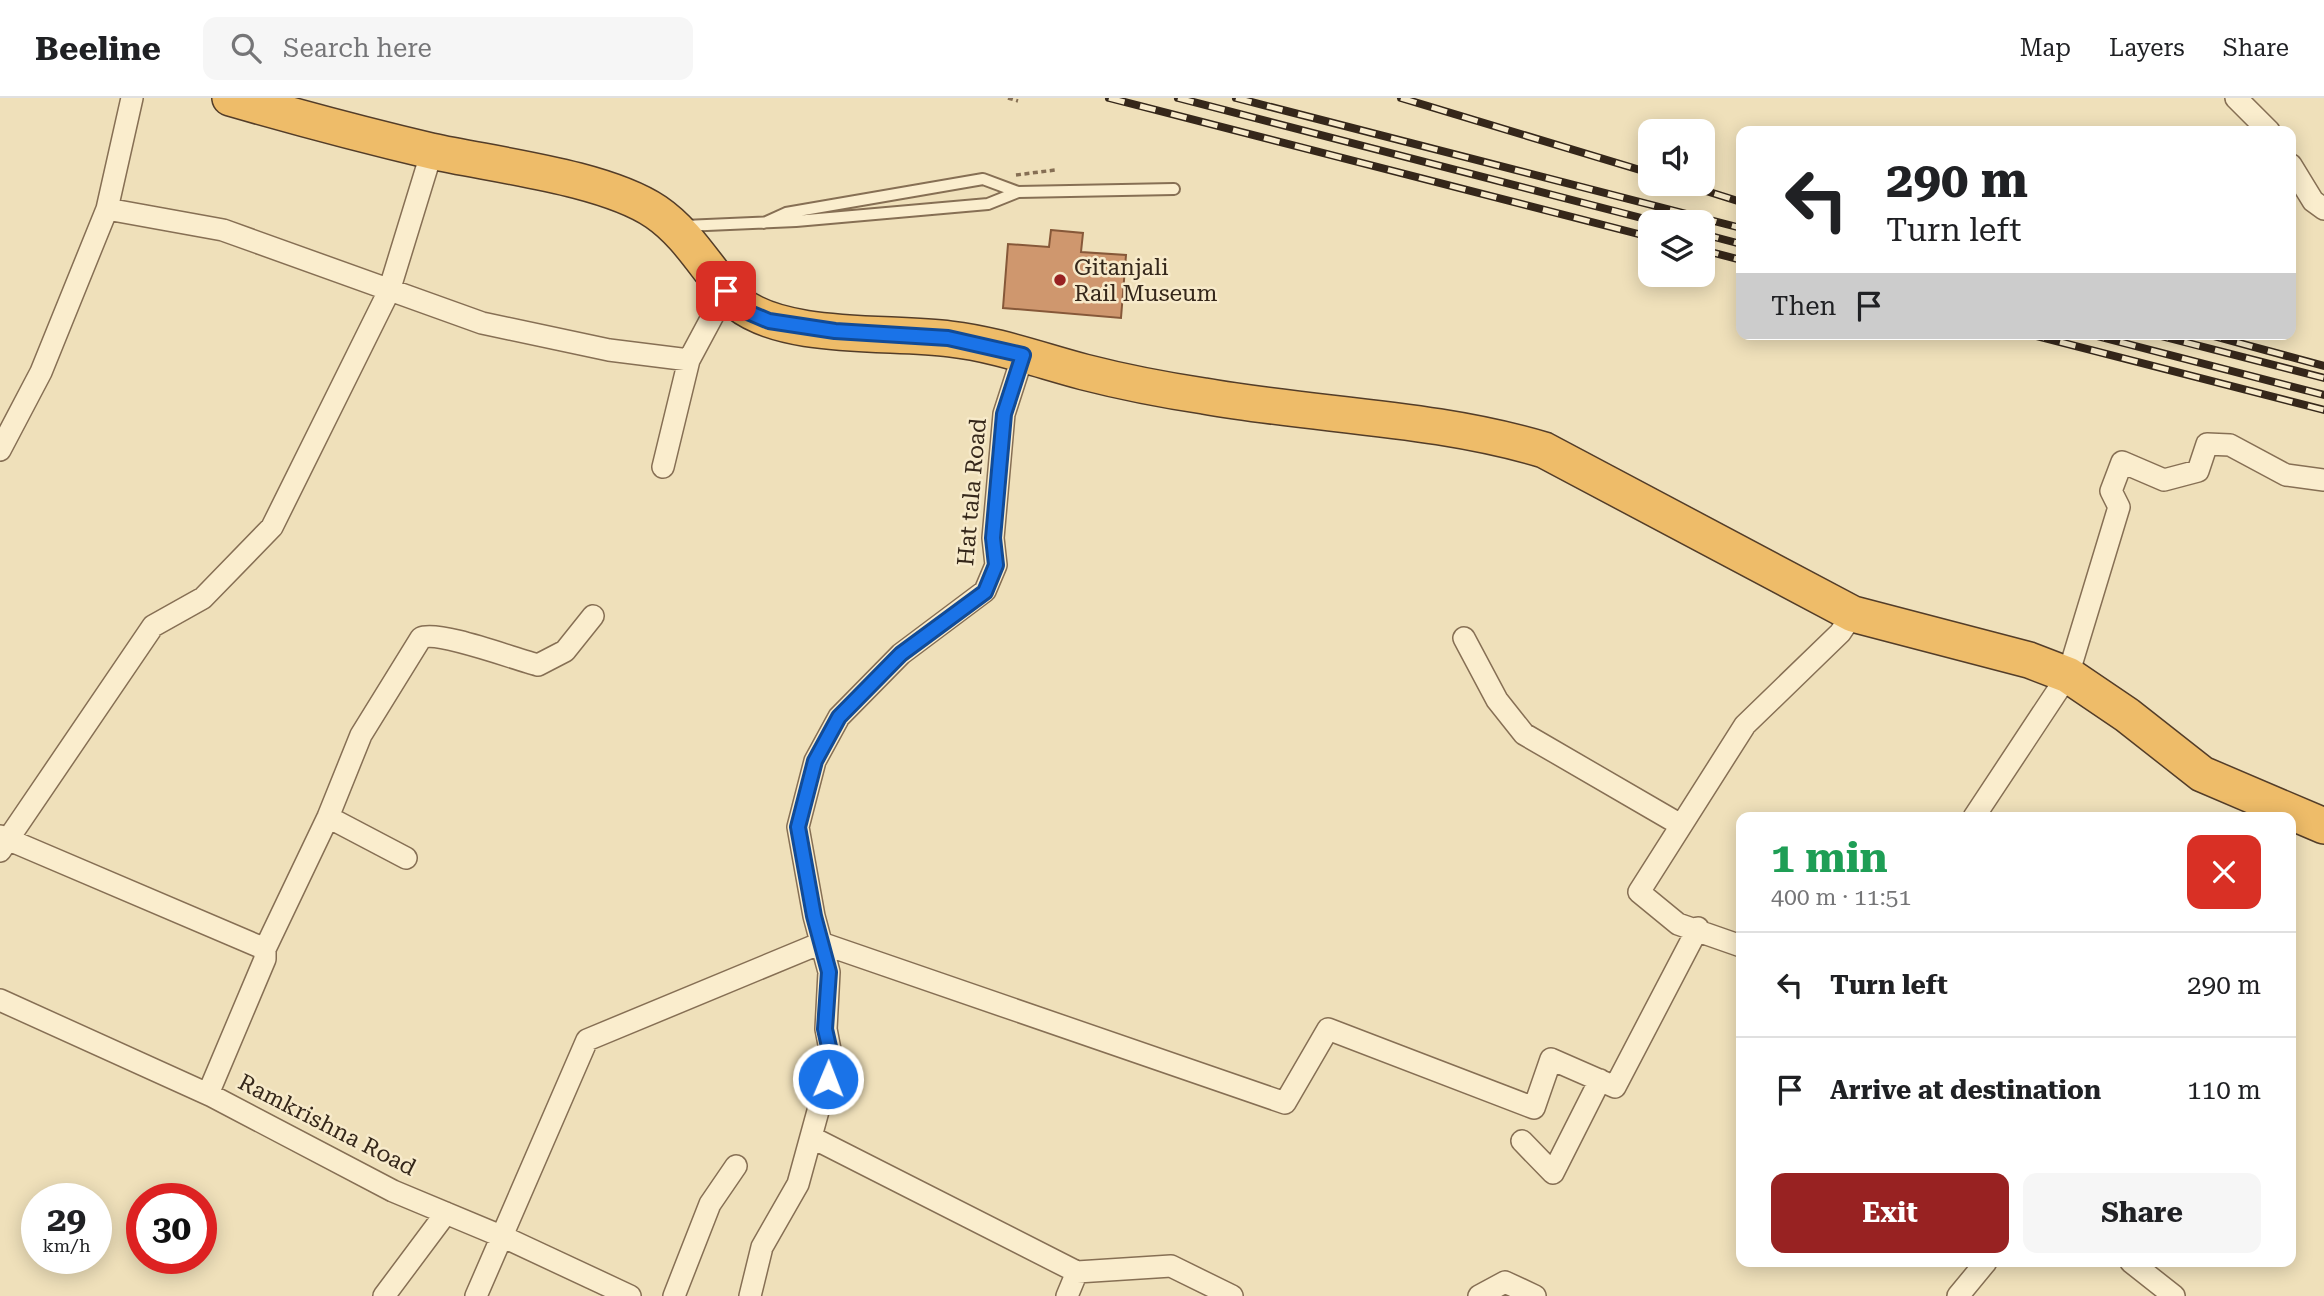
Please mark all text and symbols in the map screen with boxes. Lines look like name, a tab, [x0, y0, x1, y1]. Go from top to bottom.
search box	[203, 17, 693, 80]
text: Beeline	[35, 29, 161, 68]
icon: search	[227, 29, 265, 67]
text: Search here	[283, 33, 432, 63]
text: Map	[2020, 34, 2071, 62]
text: Layers	[2109, 34, 2185, 62]
text: Share	[2223, 34, 2289, 62]
map controls	[1638, 119, 1715, 287]
button: sound	[1638, 119, 1715, 196]
text: 290 m	[1886, 152, 2028, 209]
icon: left	[1771, 154, 1862, 245]
button: layers	[1638, 210, 1715, 287]
text: Turn left	[1886, 211, 2021, 249]
place label: Gitanjali Rail Museum	[1074, 254, 1217, 307]
pin	[696, 261, 756, 321]
icon: arrive	[707, 272, 745, 310]
marker: Gitanjali Rail Museum	[1052, 272, 1068, 288]
icon: arrive	[1850, 287, 1888, 325]
text: Then	[1771, 291, 1836, 321]
street label: Hat tala Road	[952, 417, 992, 567]
text: 1 min	[1771, 833, 1888, 882]
button: close	[2187, 835, 2261, 909]
text: 400 m · 11:51	[1771, 884, 1911, 911]
icon: left	[1771, 966, 1809, 1004]
text: Turn left	[1830, 970, 1948, 1000]
text: 290 m	[2187, 970, 2261, 1000]
position arrow	[791, 1042, 865, 1116]
street label: Ramkrishna Road	[234, 1069, 421, 1182]
icon: arrive	[1771, 1071, 1809, 1109]
text: Arrive at destination	[1830, 1075, 2101, 1105]
text: 110 m	[2187, 1075, 2261, 1105]
button: Exit	[1771, 1173, 2009, 1253]
button: Share	[2023, 1173, 2261, 1253]
speed limit sign: 30	[126, 1183, 217, 1274]
text: 29	[47, 1199, 86, 1240]
text: km/h	[42, 1235, 91, 1256]

